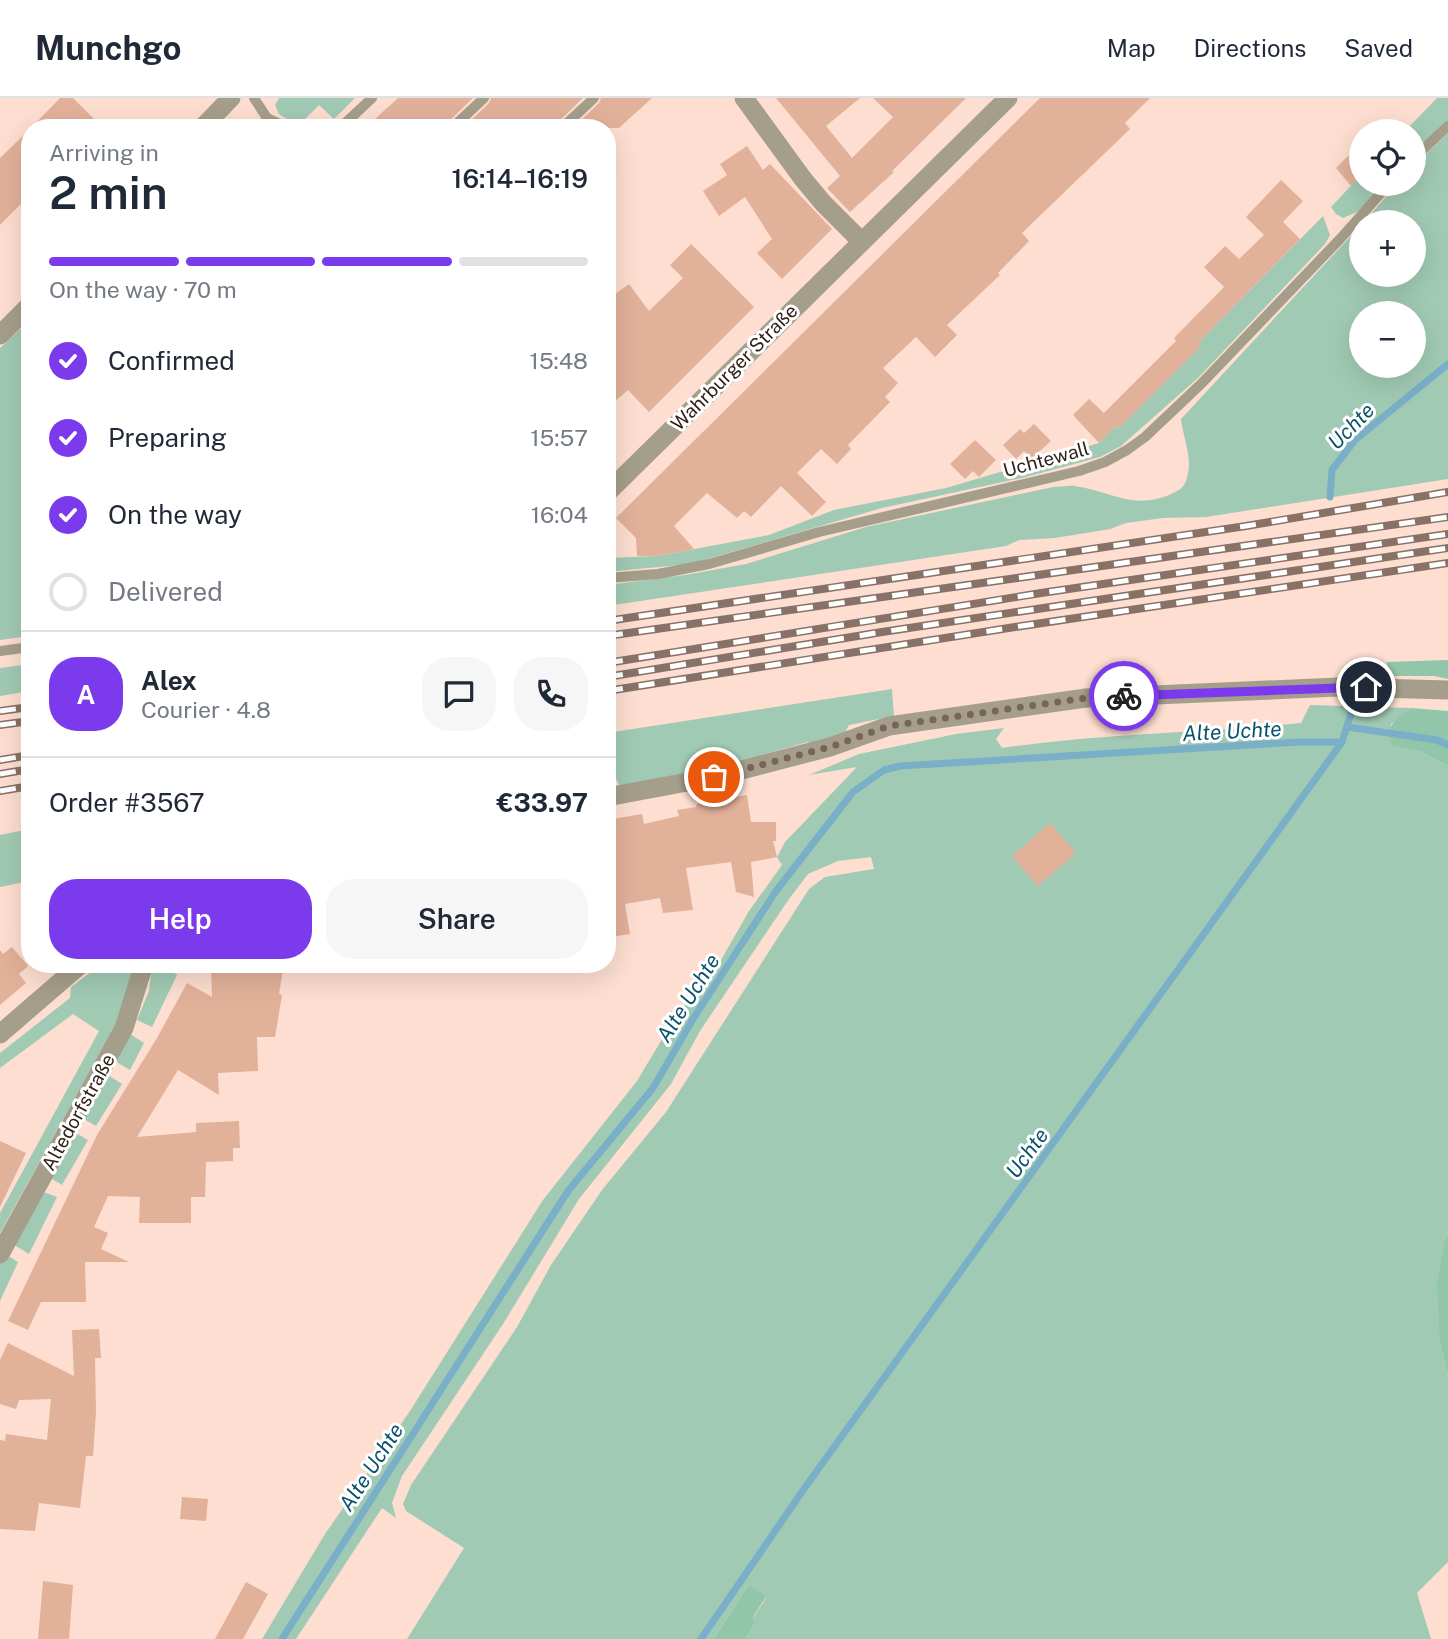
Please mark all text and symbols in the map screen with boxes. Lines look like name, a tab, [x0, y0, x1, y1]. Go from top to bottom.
text: Munchgo	[35, 29, 181, 67]
text: Map	[1107, 34, 1156, 62]
text: Directions	[1194, 34, 1306, 62]
text: Saved	[1344, 34, 1413, 62]
map controls	[1349, 119, 1426, 378]
button: locate	[1349, 119, 1426, 196]
text: Arriving in	[49, 139, 159, 166]
text: 16:14–16:19	[452, 163, 588, 194]
text: 2 min	[49, 165, 168, 219]
button: +	[1349, 210, 1426, 287]
text: On the way · 70 m	[49, 276, 237, 303]
street label: Wahrburger Straße	[666, 299, 802, 435]
button: −	[1349, 301, 1426, 378]
icon: check	[49, 342, 87, 380]
text: Confirmed	[108, 345, 235, 376]
text: 15:48	[530, 347, 588, 374]
water label: Uchte	[1323, 398, 1379, 454]
icon: check	[49, 419, 87, 457]
text: Preparing	[108, 422, 227, 453]
text: 15:57	[530, 424, 588, 451]
street label: Uchtewall	[1001, 437, 1091, 481]
icon: check	[49, 496, 87, 534]
text: On the way	[108, 499, 242, 530]
text: 16:04	[531, 501, 588, 528]
text: Delivered	[108, 576, 223, 607]
button: chat	[422, 657, 496, 731]
button: phone	[514, 657, 588, 731]
pin	[1336, 657, 1396, 717]
courier	[1089, 661, 1159, 731]
text: Alex	[141, 665, 197, 696]
icon: home	[1347, 668, 1385, 706]
icon: bike	[1105, 677, 1143, 715]
text: A	[77, 679, 95, 710]
text: Courier · 4.8	[141, 696, 271, 723]
water label: Alte Uchte	[1182, 716, 1282, 746]
pin	[684, 747, 744, 807]
icon: bag	[695, 758, 733, 796]
text: Order #3567	[49, 787, 205, 818]
text: €33.97	[497, 787, 588, 818]
button: Help	[49, 879, 312, 959]
button: Share	[326, 879, 588, 959]
water label: Alte Uchte	[651, 949, 725, 1047]
street label: Altedorfstraße	[37, 1050, 119, 1174]
water label: Uchte	[1001, 1123, 1053, 1183]
water label: Alte Uchte	[333, 1419, 409, 1515]

